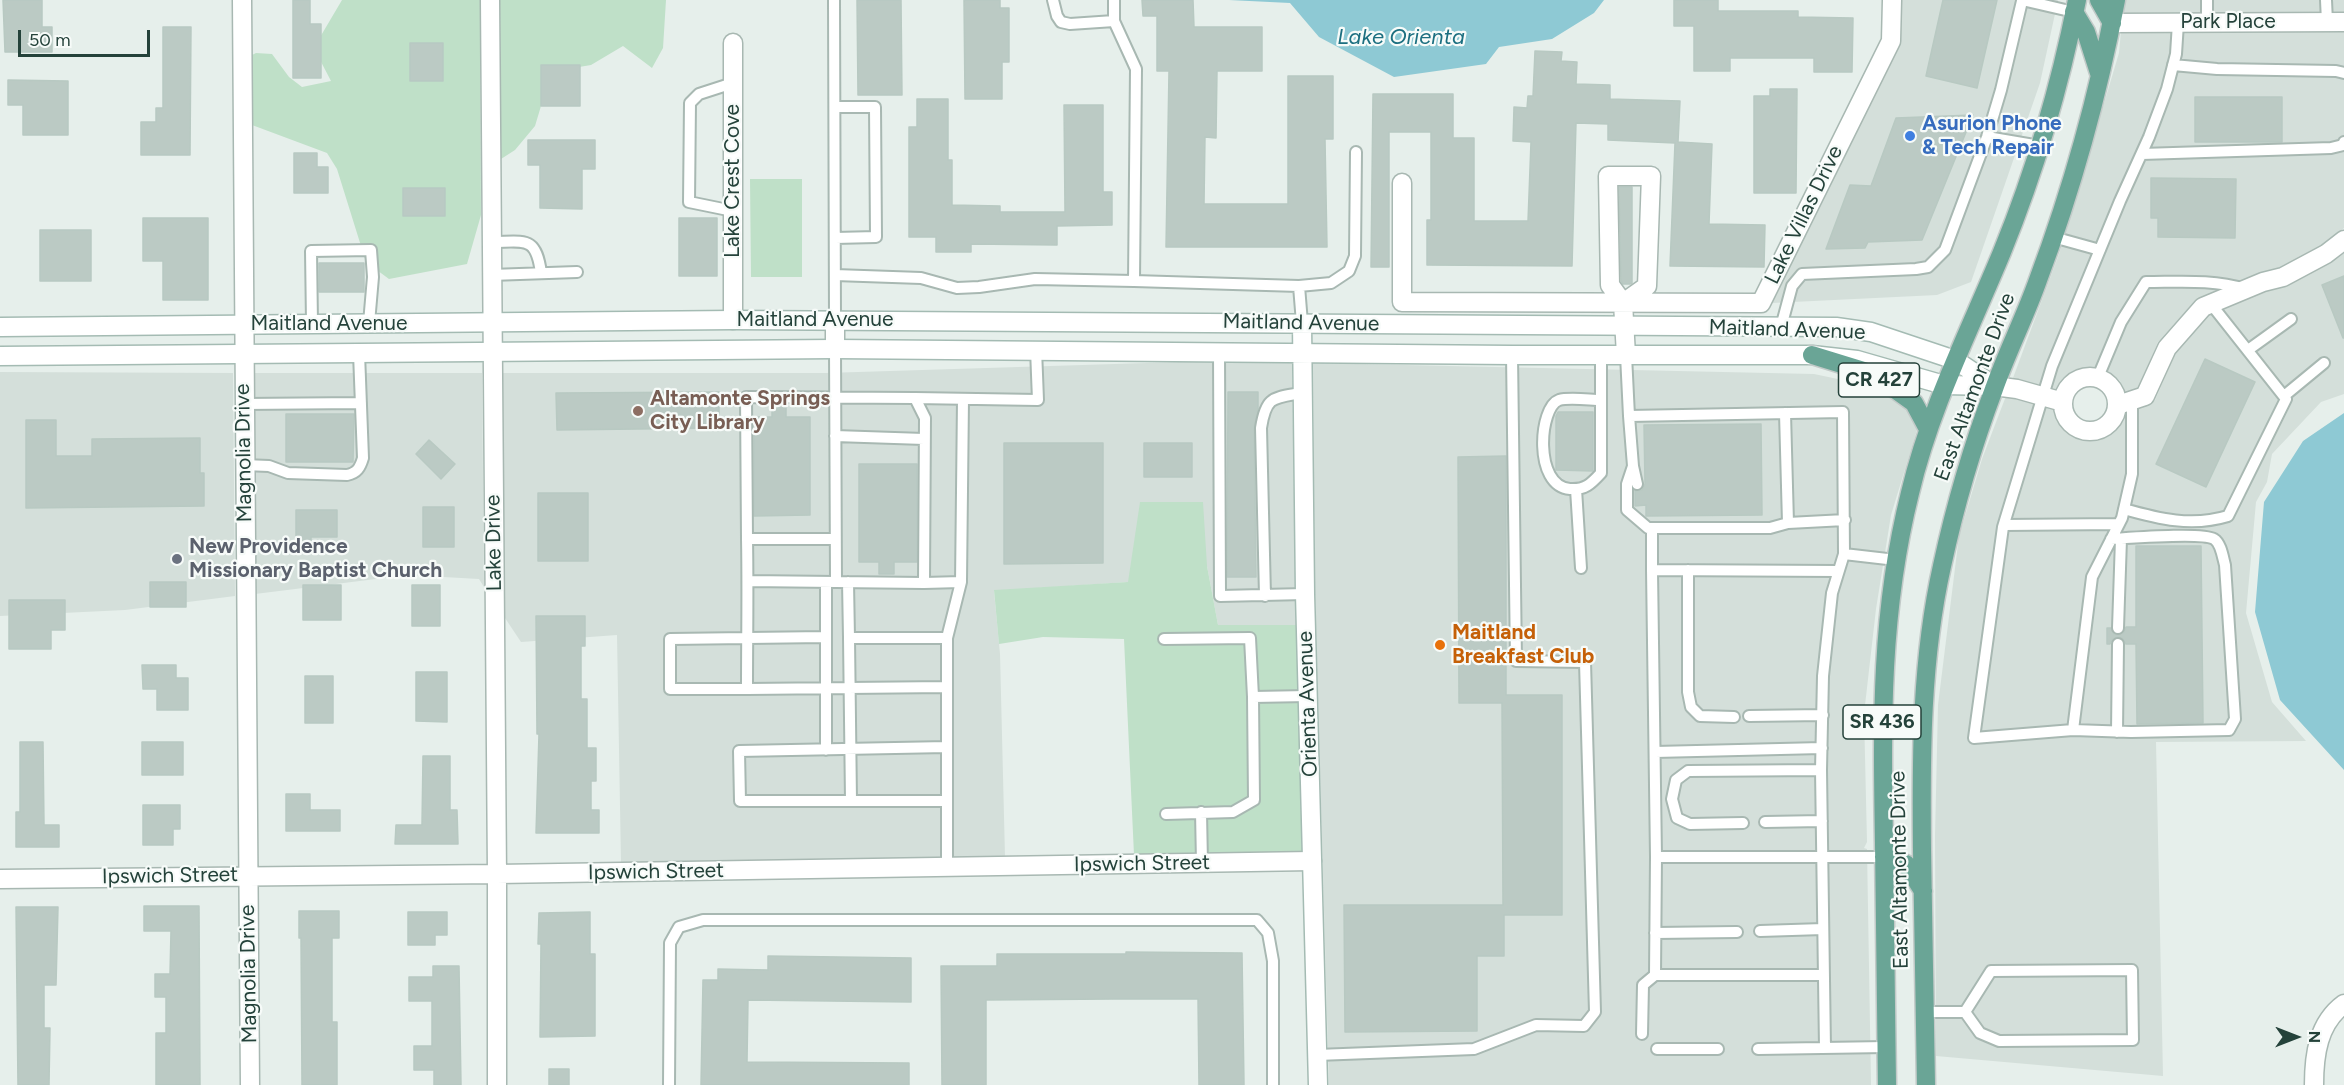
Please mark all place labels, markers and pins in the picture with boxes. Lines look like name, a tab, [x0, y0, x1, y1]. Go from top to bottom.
place label: Asurion Phone & Tech Repair	[1922, 111, 2062, 161]
marker: Asurion Phone & Tech Repair	[1903, 129, 1917, 143]
place label: Altamonte Springs City Library	[650, 386, 830, 436]
marker: Altamonte Springs City Library	[631, 404, 645, 418]
place label: New Providence Missionary Baptist Church	[189, 534, 442, 584]
marker: New Providence Missionary Baptist Church	[170, 552, 184, 566]
place label: Maitland Breakfast Club	[1452, 620, 1594, 670]
marker: Maitland Breakfast Club	[1433, 638, 1447, 652]

